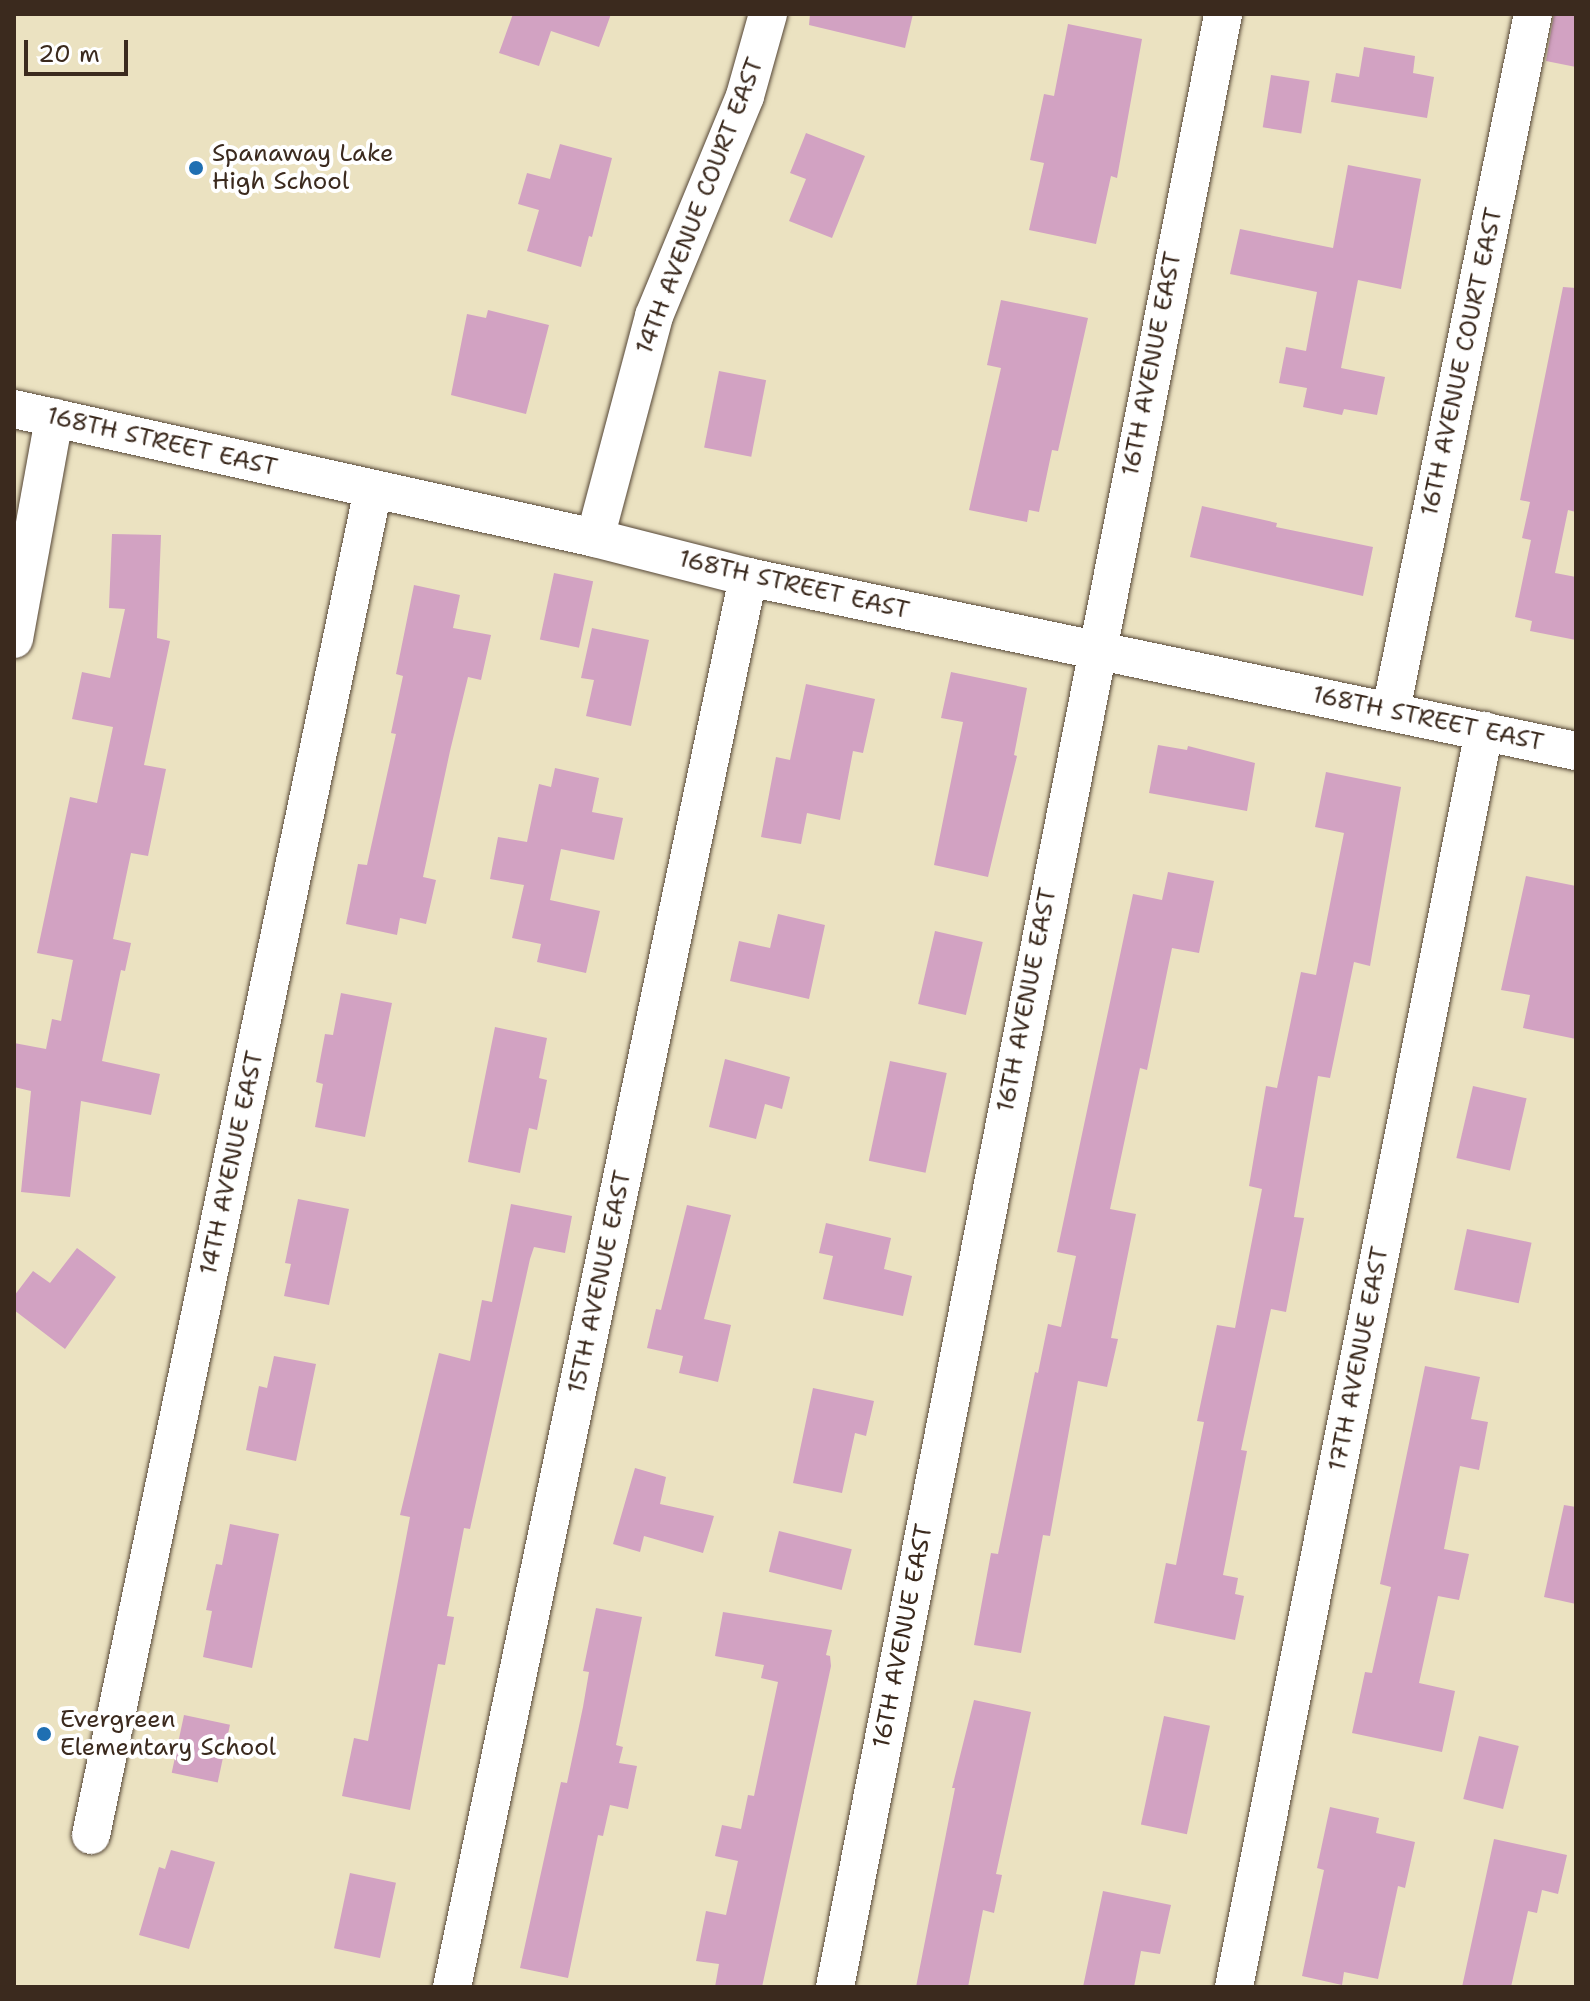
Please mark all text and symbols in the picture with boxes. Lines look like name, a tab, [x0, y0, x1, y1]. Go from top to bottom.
scale bar	[28, 24, 132, 74]
text: 20 m	[38, 38, 100, 70]
street label: 14TH AVENUE COURT EAST	[630, 54, 770, 358]
place label: Spanaway Lake High School	[212, 140, 394, 196]
marker: Spanaway Lake High School	[187, 159, 205, 177]
street label: 16TH AVENUE COURT EAST	[1415, 205, 1509, 519]
street label: 16TH AVENUE EAST	[1116, 249, 1188, 479]
street label: 168TH STREET EAST	[44, 401, 280, 483]
street label: 168TH STREET EAST	[676, 544, 912, 626]
street label: 168TH STREET EAST	[1310, 680, 1546, 758]
street label: 16TH AVENUE EAST	[991, 885, 1063, 1115]
street label: 14TH AVENUE EAST	[194, 1048, 270, 1278]
street label: 15TH AVENUE EAST	[562, 1168, 638, 1396]
street label: 17TH AVENUE EAST	[1323, 1244, 1395, 1474]
street label: 16TH AVENUE EAST	[867, 1521, 939, 1751]
place label: Evergreen Elementary School	[60, 1706, 276, 1762]
marker: Evergreen Elementary School	[35, 1725, 53, 1743]

